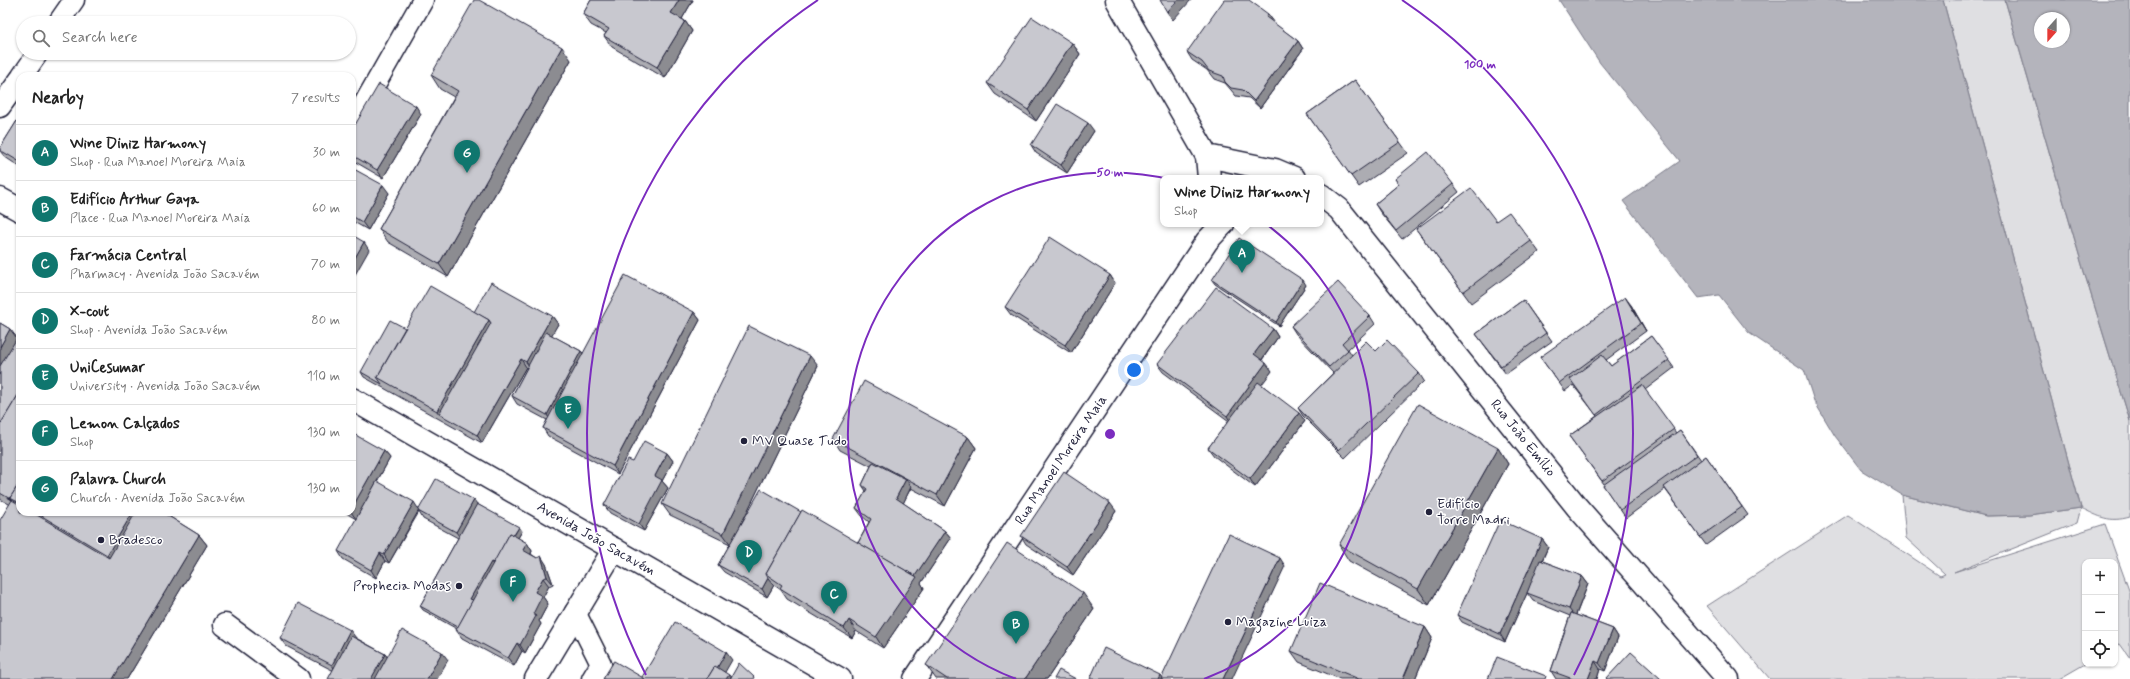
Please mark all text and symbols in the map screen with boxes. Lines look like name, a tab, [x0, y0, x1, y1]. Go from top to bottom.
north arrow	[2034, 12, 2070, 48]
search box	[16, 16, 356, 60]
icon: search	[30, 27, 52, 49]
text: Search here	[62, 28, 138, 48]
text: 100 m	[1464, 57, 1497, 73]
text: Nearby	[32, 87, 84, 109]
text: 7 results	[291, 90, 340, 107]
text: Wine Diniz Harmony	[70, 134, 206, 154]
pin: G	[454, 140, 480, 173]
text: A	[41, 144, 49, 161]
text: 30 m	[313, 144, 340, 161]
text: Shop · Rua Manoel Moreira Maia	[70, 154, 246, 171]
text: 50 m	[1097, 165, 1124, 181]
popup	[1160, 175, 1324, 227]
text: Wine Diniz Harmony	[1174, 183, 1310, 203]
text: Edifício Arthur Gaya	[70, 190, 199, 210]
text: B	[41, 200, 49, 217]
text: 60 m	[312, 200, 340, 217]
text: Shop	[1174, 203, 1198, 220]
text: Place · Rua Manoel Moreira Maia	[70, 210, 250, 227]
pin: A	[1229, 240, 1255, 273]
text: Farmácia Central	[70, 246, 186, 266]
text: C	[40, 256, 50, 273]
text: 70 m	[311, 256, 340, 273]
text: Pharmacy · Avenida João Sacavém	[70, 266, 260, 283]
text: X-cout	[70, 302, 109, 322]
text: D	[41, 312, 49, 329]
text: 80 m	[311, 312, 340, 329]
text: Shop · Avenida João Sacavém	[70, 322, 228, 339]
text: UniCesumar	[70, 358, 145, 378]
your location	[1124, 360, 1144, 380]
text: E	[41, 368, 49, 385]
text: 110 m	[307, 368, 340, 385]
text: University · Avenida João Sacavém	[70, 378, 260, 395]
street label: Rua Manoel Moreira Maia	[1011, 392, 1111, 528]
pin: E	[555, 396, 581, 429]
street label: Rua João Emílio	[1486, 396, 1560, 480]
text: Lemon Calçados	[70, 414, 180, 434]
text: F	[42, 424, 48, 441]
text: 130 m	[307, 424, 340, 441]
centre of rings	[1103, 427, 1117, 441]
place label: MV Quase Tudo	[752, 432, 847, 450]
text: Shop	[70, 434, 94, 451]
marker: MV Quase Tudo	[739, 436, 749, 446]
text: Palavra Church	[70, 470, 166, 490]
text: G	[41, 480, 49, 497]
text: 130 m	[307, 480, 340, 497]
text: Church · Avenida João Sacavém	[70, 490, 245, 507]
place label: Edifício Torre Madri	[1437, 495, 1510, 529]
street label: Avenida João Sacavém	[534, 498, 658, 580]
marker: Edifício Torre Madri	[1424, 507, 1434, 517]
place label: Bradesco	[109, 531, 162, 549]
marker: Bradesco	[96, 535, 106, 545]
pin: D	[736, 540, 762, 573]
map controls	[2082, 559, 2118, 667]
button: +	[2082, 559, 2118, 595]
pin: F	[500, 569, 526, 602]
place label: Prophecia Modas	[353, 577, 451, 595]
marker: Prophecia Modas	[454, 581, 464, 591]
pin: C	[821, 581, 847, 614]
button: −	[2082, 595, 2118, 631]
pin: B	[1003, 611, 1029, 644]
place label: Magazine Luiza	[1236, 613, 1327, 633]
marker: Magazine Luiza	[1223, 617, 1233, 627]
button: locate	[2082, 631, 2118, 667]

